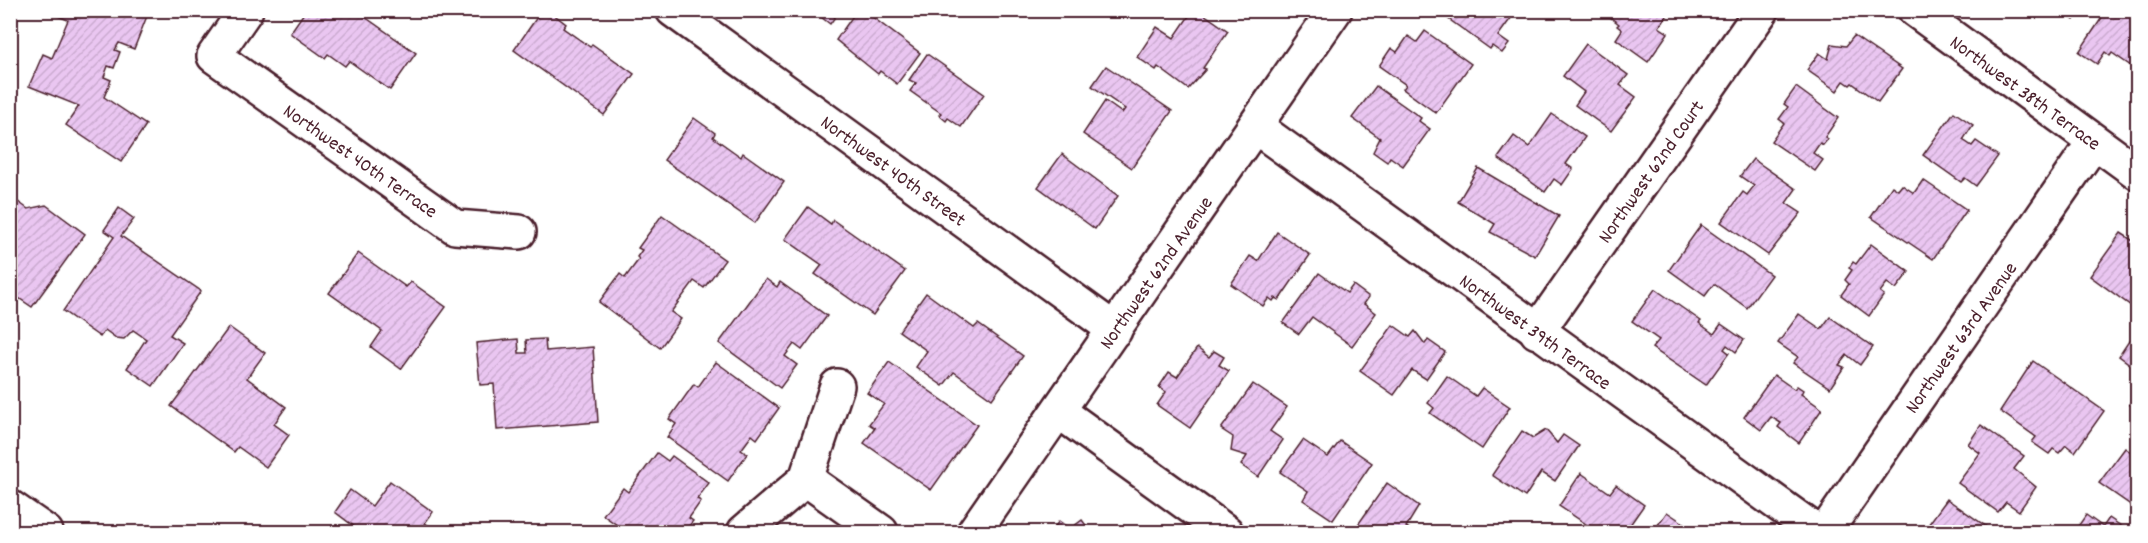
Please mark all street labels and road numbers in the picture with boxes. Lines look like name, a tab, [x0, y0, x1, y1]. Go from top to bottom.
street label: Northwest 38th Terrace	[1943, 30, 2106, 159]
street label: Northwest 62nd Court	[1593, 96, 1712, 250]
street label: Northwest 40th Terrace	[276, 99, 442, 227]
street label: Northwest 40th Street	[814, 110, 971, 235]
street label: Northwest 62nd Avenue	[1094, 191, 1221, 356]
street label: Northwest 63rd Avenue	[1899, 257, 2026, 420]
street label: Northwest 39th Terrace	[1452, 269, 1616, 398]

